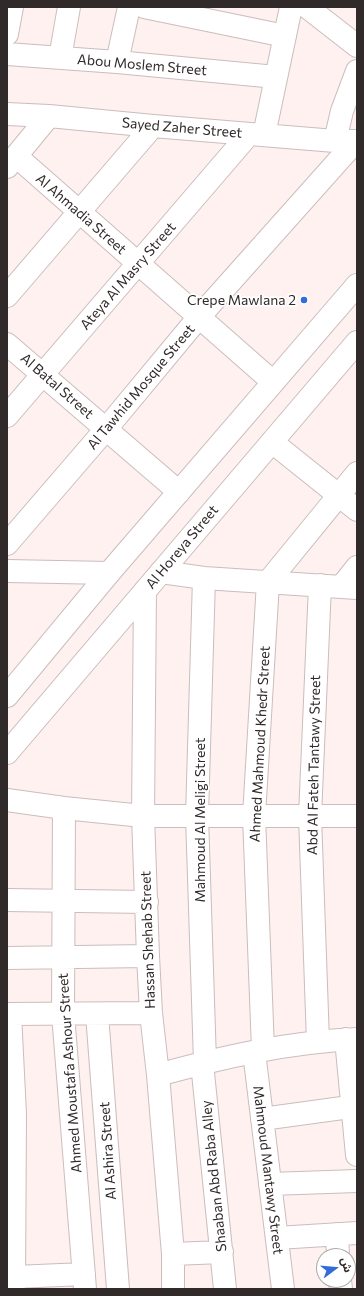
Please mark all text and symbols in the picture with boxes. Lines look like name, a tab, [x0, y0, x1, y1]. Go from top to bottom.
street label: Abou Moslem Street	[76, 51, 208, 79]
street label: Sayed Zaher Street	[121, 114, 243, 142]
street label: Al Ahmadia Street	[32, 170, 130, 258]
street label: Ateya Al Masry Street	[77, 219, 179, 333]
place label: Crepe Mawlana 2	[187, 292, 296, 308]
marker: Crepe Mawlana 2	[299, 295, 309, 305]
street label: Al Tawhid Mosque Street	[84, 321, 198, 453]
street label: Al Batal Street	[17, 350, 97, 422]
street label: Al Horeya Street	[142, 502, 222, 592]
street label: Ahmed Mahmoud Khedr Street	[246, 645, 274, 843]
street label: Abd Al Fateh Tantawy Street	[304, 675, 324, 855]
street label: Mahmoud Al Meligi Street	[192, 737, 208, 903]
street label: Hassan Shehab Street	[137, 871, 159, 1009]
street label: Ahmed Moustafa Ashour Street	[55, 972, 85, 1174]
street label: Mahmoud Mantawy Street	[249, 1085, 287, 1255]
street label: Shaaban Abd Raba Alley	[198, 1100, 230, 1252]
street label: Al Ashira Street	[96, 1101, 120, 1201]
north arrow	[316, 1248, 356, 1288]
text: ش	[339, 1256, 355, 1274]

